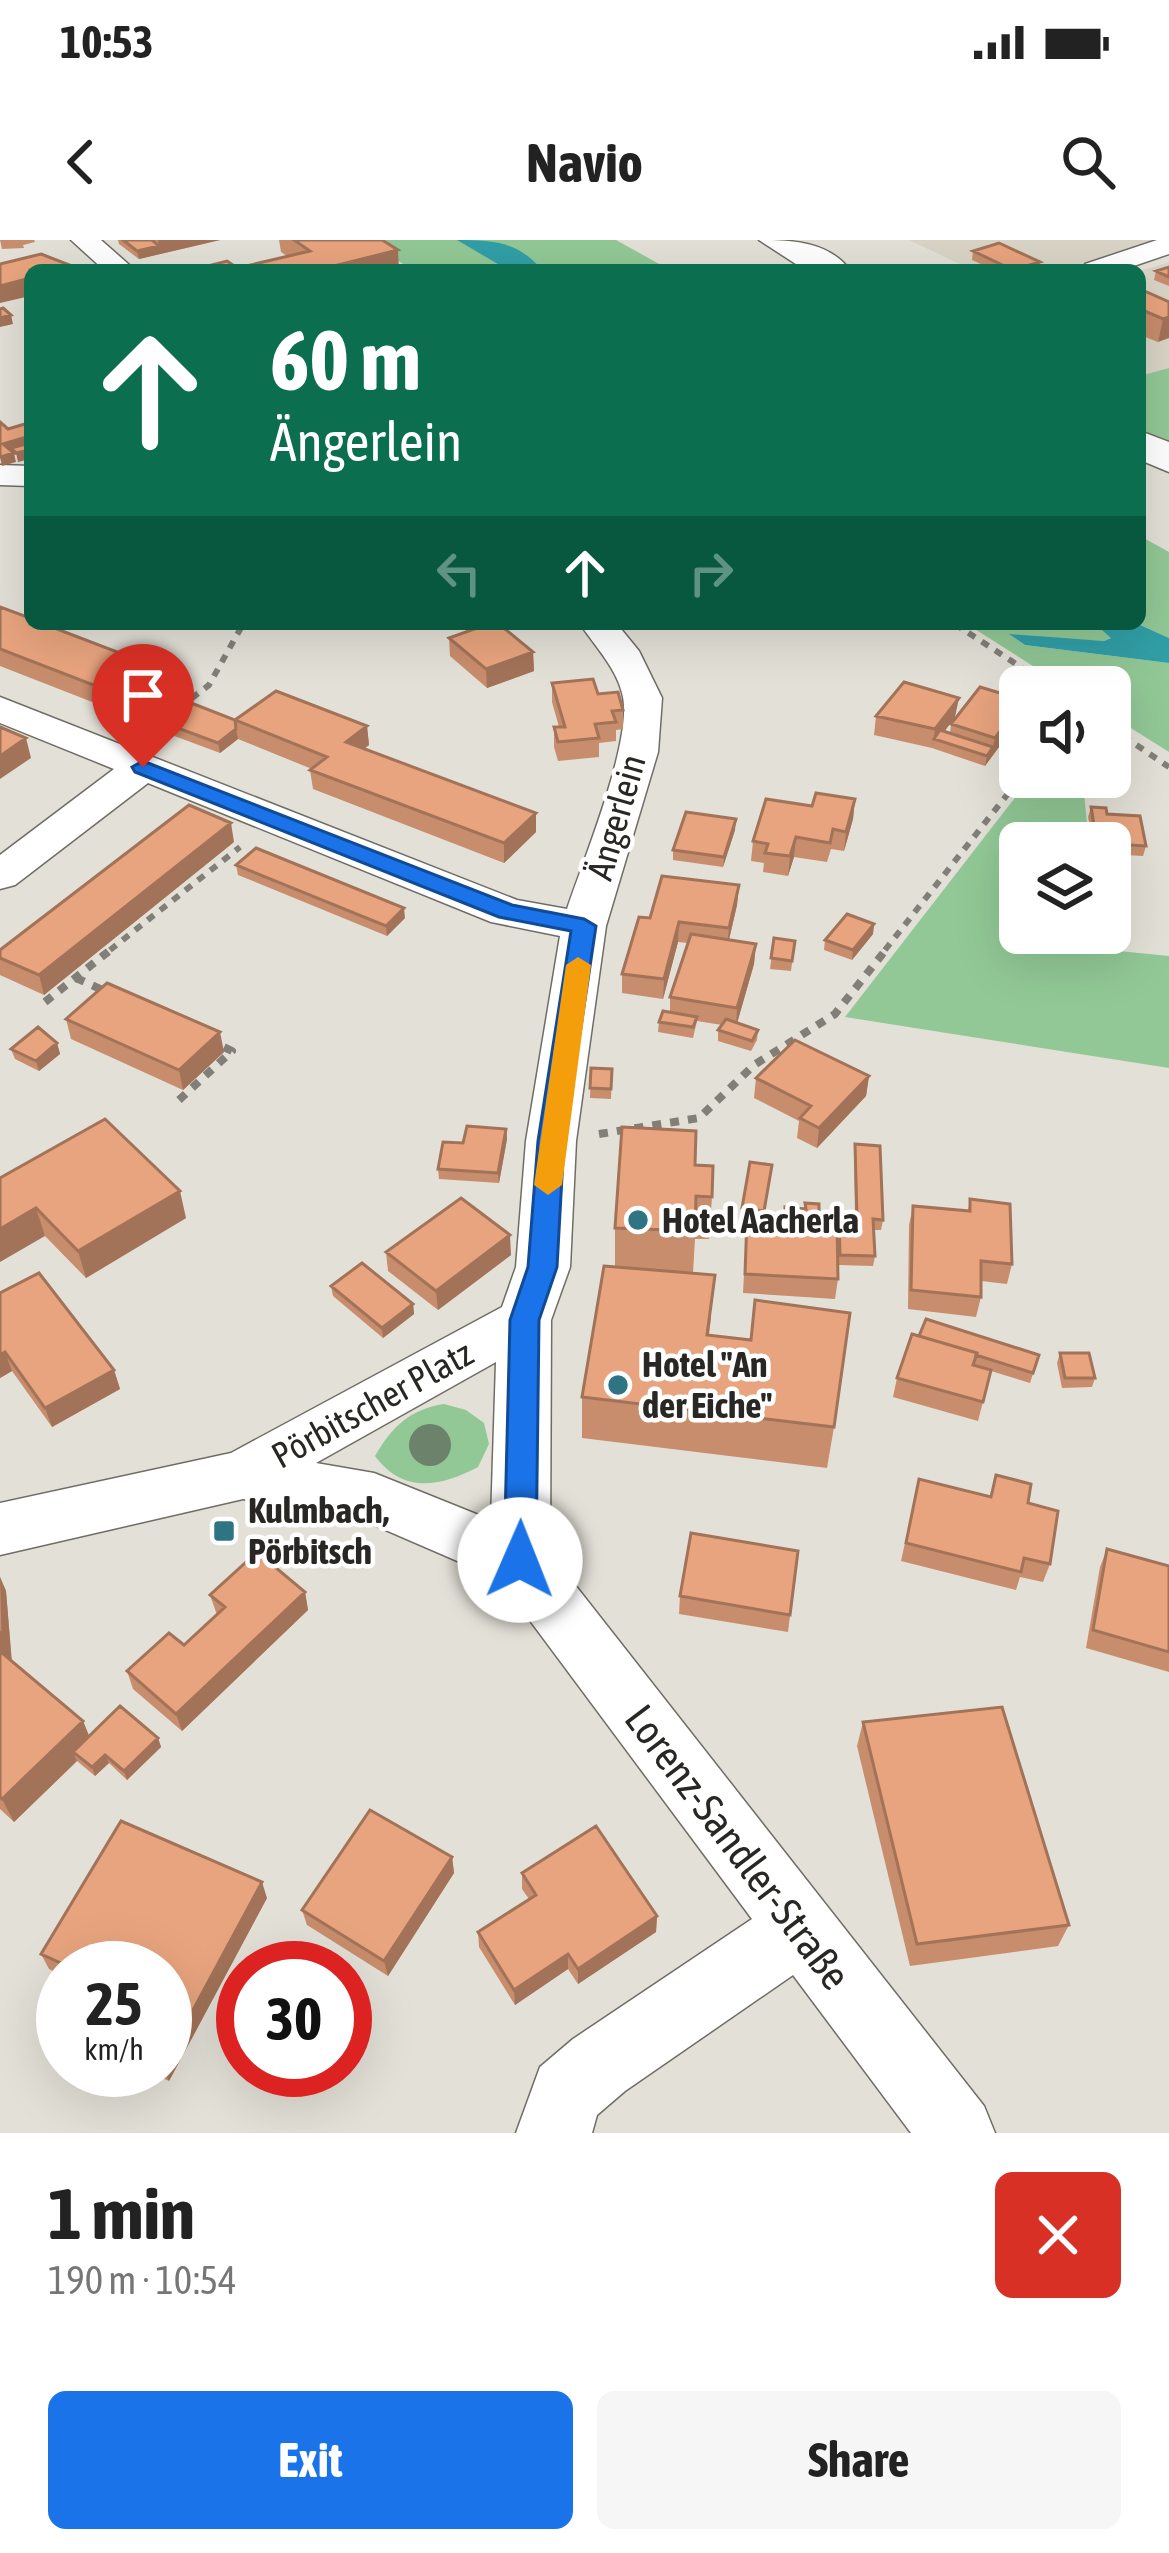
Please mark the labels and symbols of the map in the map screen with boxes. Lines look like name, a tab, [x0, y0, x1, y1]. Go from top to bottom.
pin	[92, 644, 194, 767]
street label: Ängerlein	[578, 750, 654, 884]
place label: Hotel Aacherla	[662, 1199, 859, 1241]
marker: Hotel Aacherla	[625, 1207, 651, 1233]
street label: Pörbitscher Platz	[264, 1332, 480, 1476]
place label: Hotel "An der Eiche"	[642, 1343, 773, 1426]
marker: Hotel "An der Eiche"	[605, 1372, 631, 1398]
place label: Kulmbach, Pörbitsch	[248, 1489, 389, 1572]
position arrow	[457, 1497, 583, 1623]
marker: Kulmbach, Pörbitsch	[211, 1518, 237, 1544]
street label: Lorenz-Sandler-Straße	[616, 1696, 860, 1998]
speed limit sign: 30	[216, 1941, 372, 2097]

